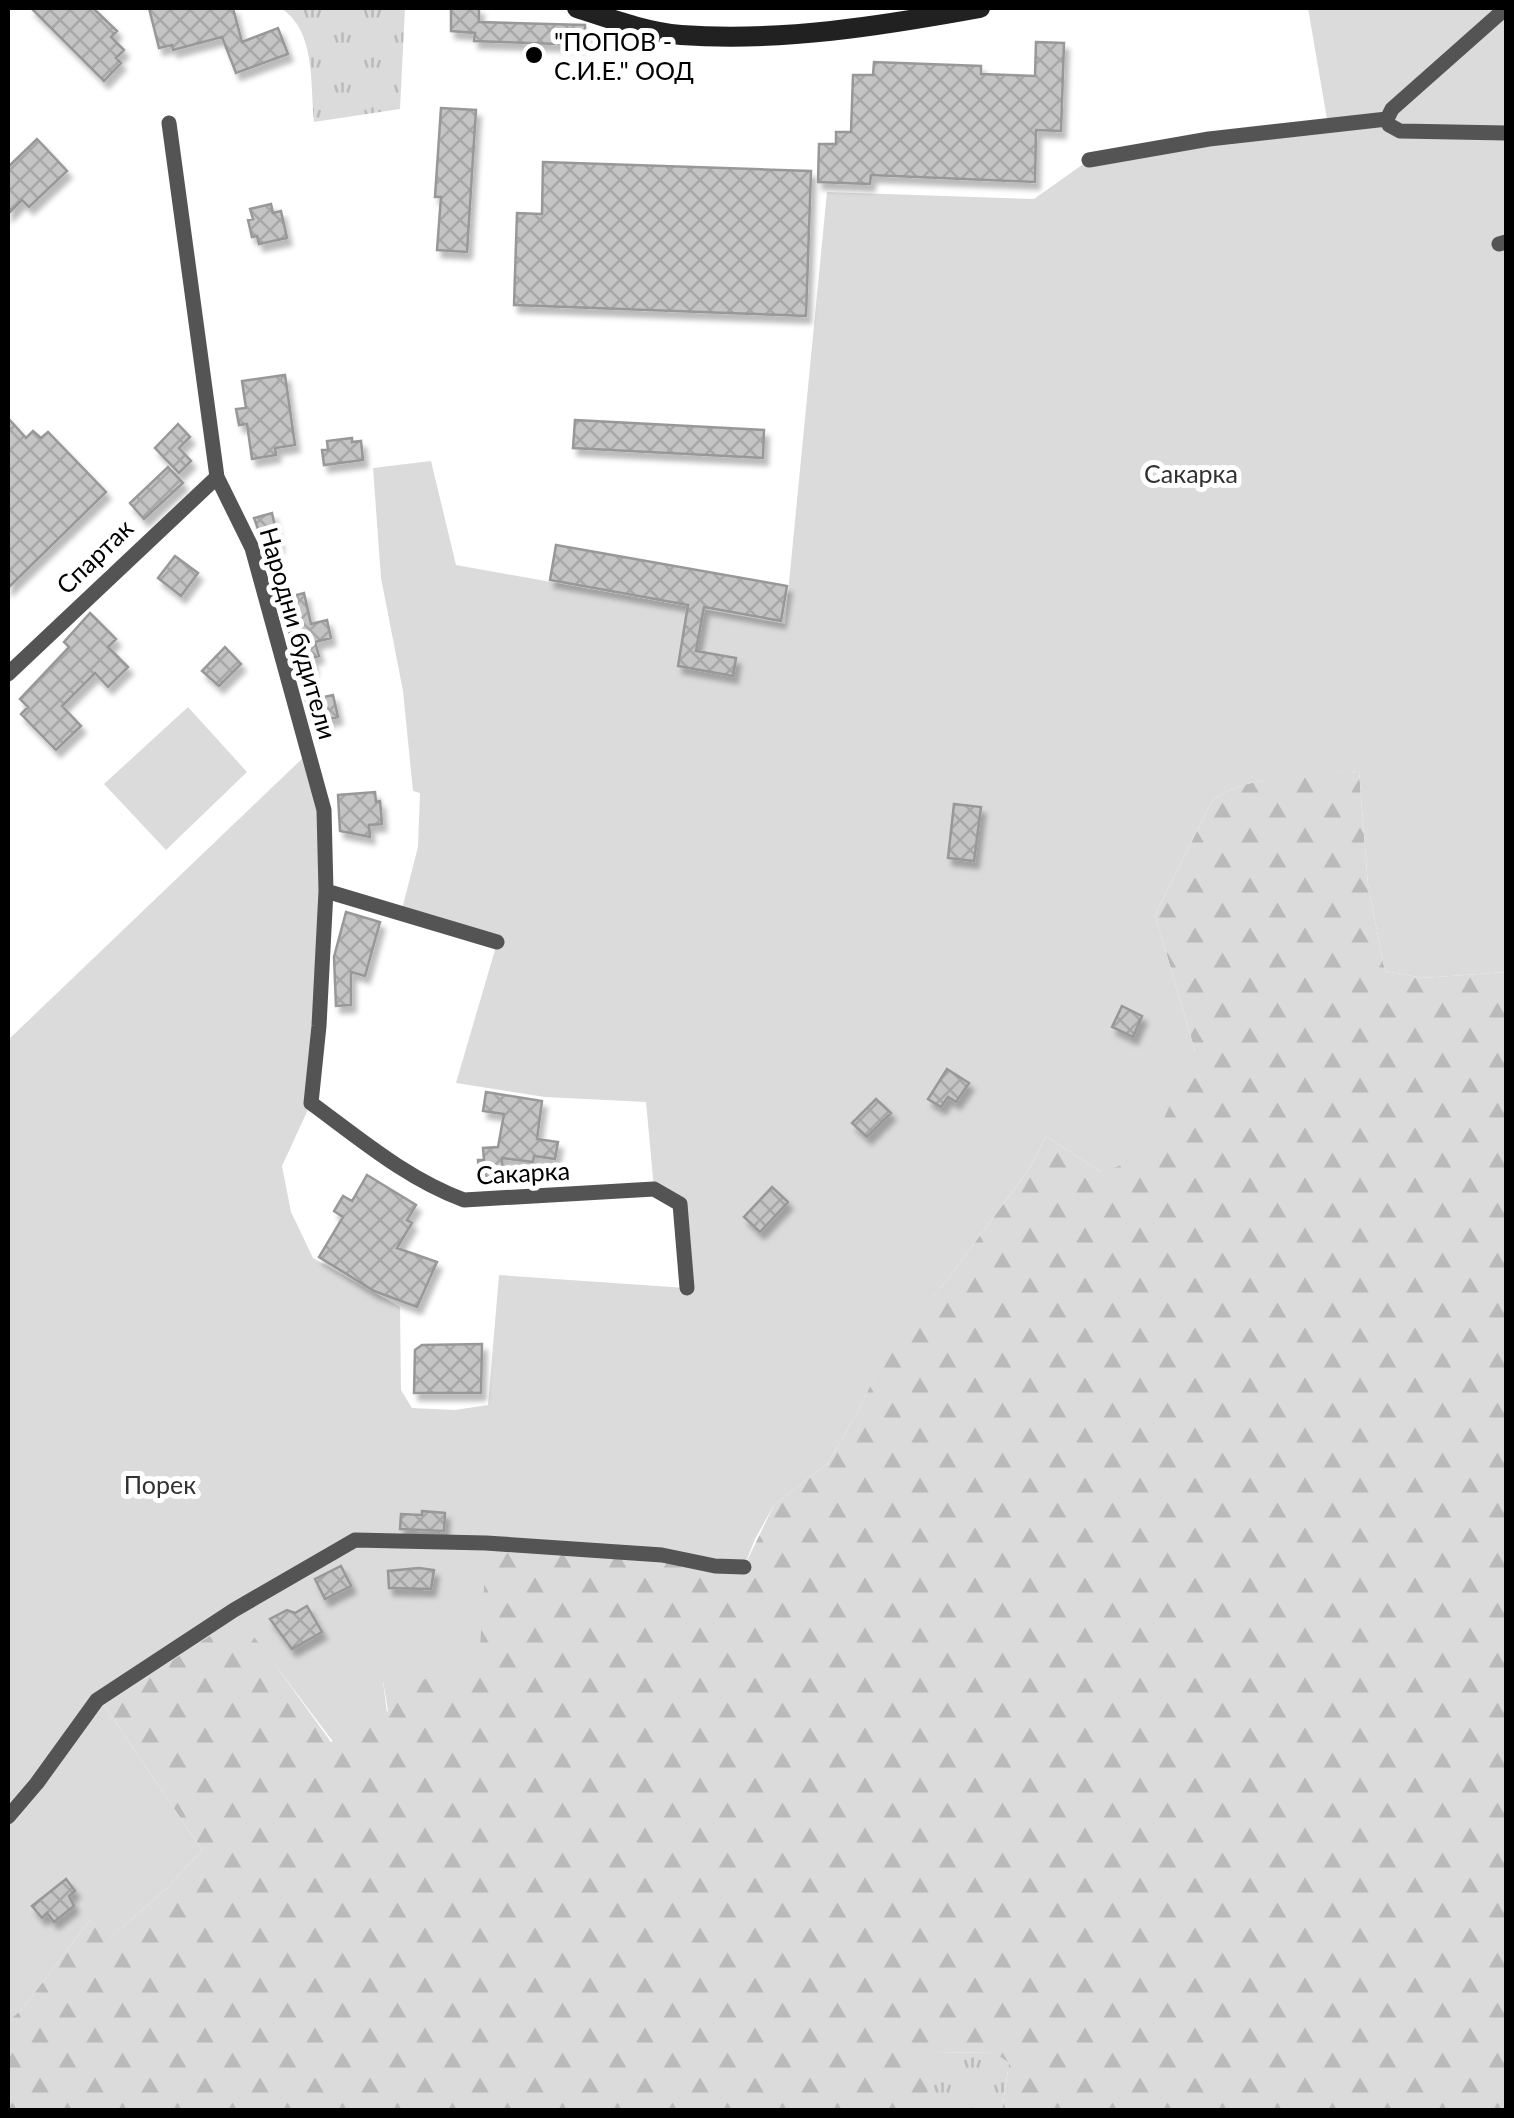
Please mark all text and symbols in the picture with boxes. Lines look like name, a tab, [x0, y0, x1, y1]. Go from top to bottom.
place label: "ПОПОВ - С.И.Е." ООД	[554, 26, 694, 85]
marker: "ПОПОВ - С.И.Е." ООД	[523, 44, 545, 66]
park label: Сакарка	[1144, 458, 1238, 488]
street label: Спартак	[50, 512, 139, 600]
street label: Народни будители	[254, 524, 344, 742]
street label: Сакарка	[475, 1155, 571, 1189]
park label: Порек	[124, 1469, 196, 1499]

